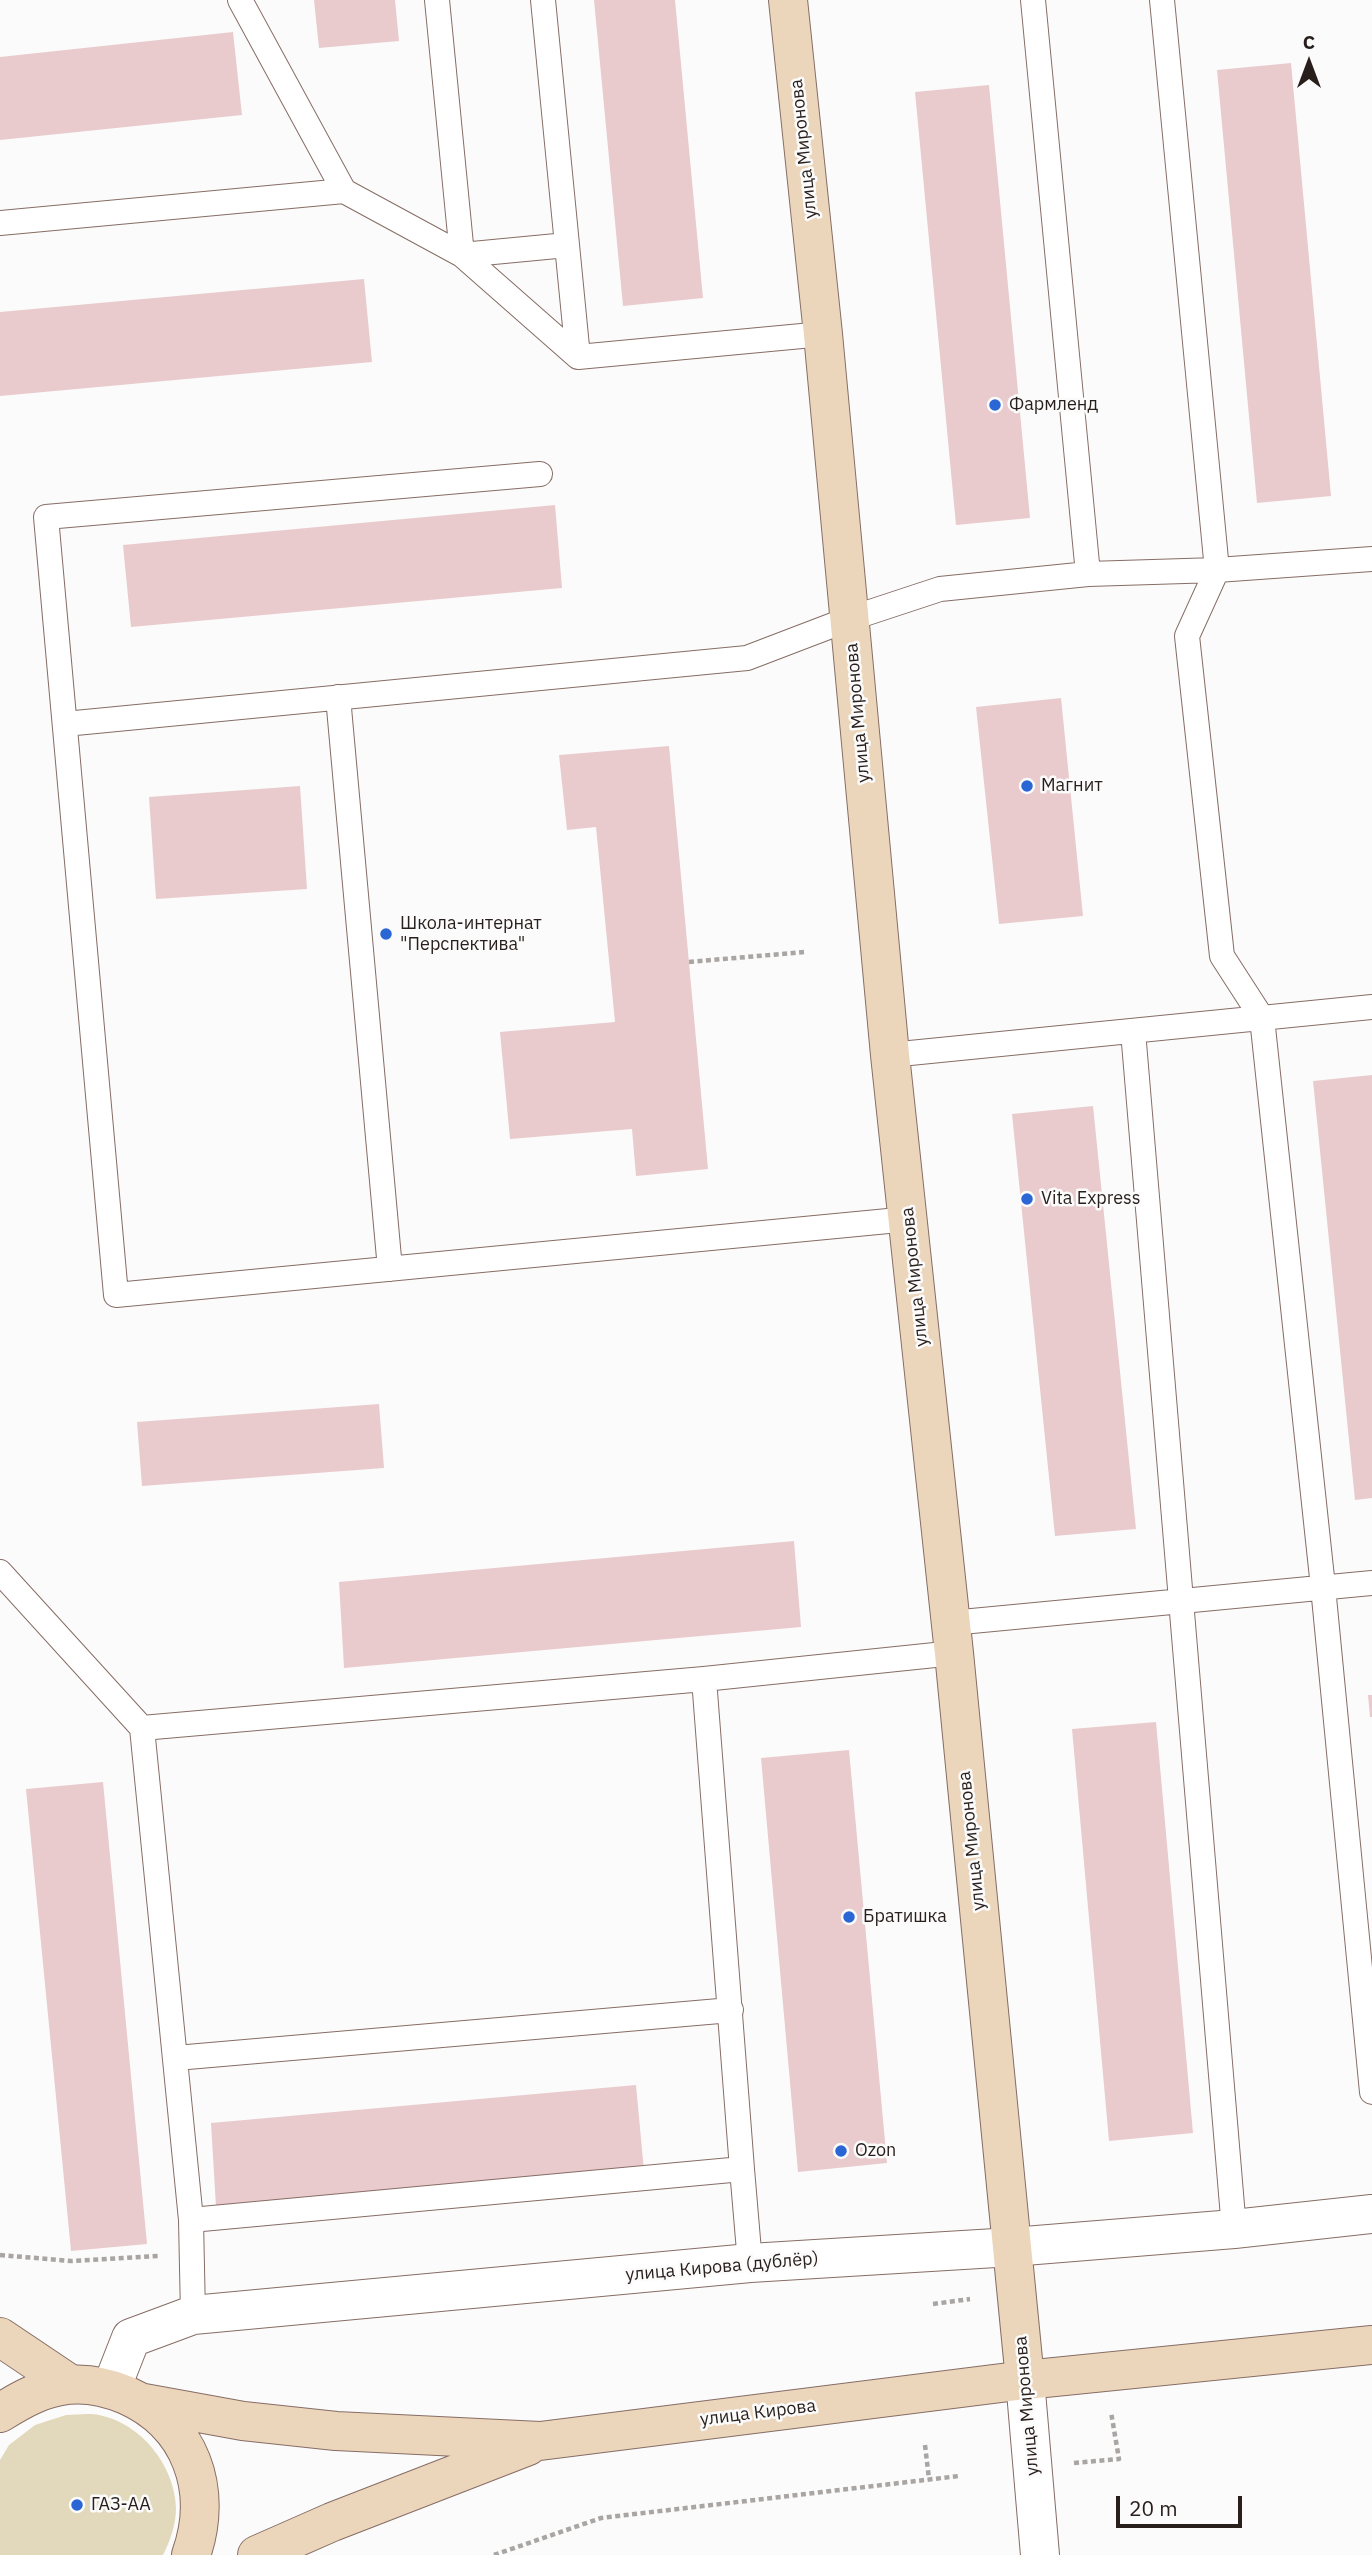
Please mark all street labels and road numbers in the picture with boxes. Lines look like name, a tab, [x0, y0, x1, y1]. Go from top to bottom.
street label: улица Миронова	[786, 78, 822, 220]
street label: улица Миронова	[841, 642, 875, 784]
street label: улица Миронова	[897, 1206, 933, 1348]
street label: улица Миронова	[954, 1770, 990, 1912]
street label: улица Кирова (дублёр)	[625, 2248, 819, 2286]
street label: улица Миронова	[1010, 2335, 1044, 2477]
street label: улица Кирова	[699, 2395, 817, 2431]

